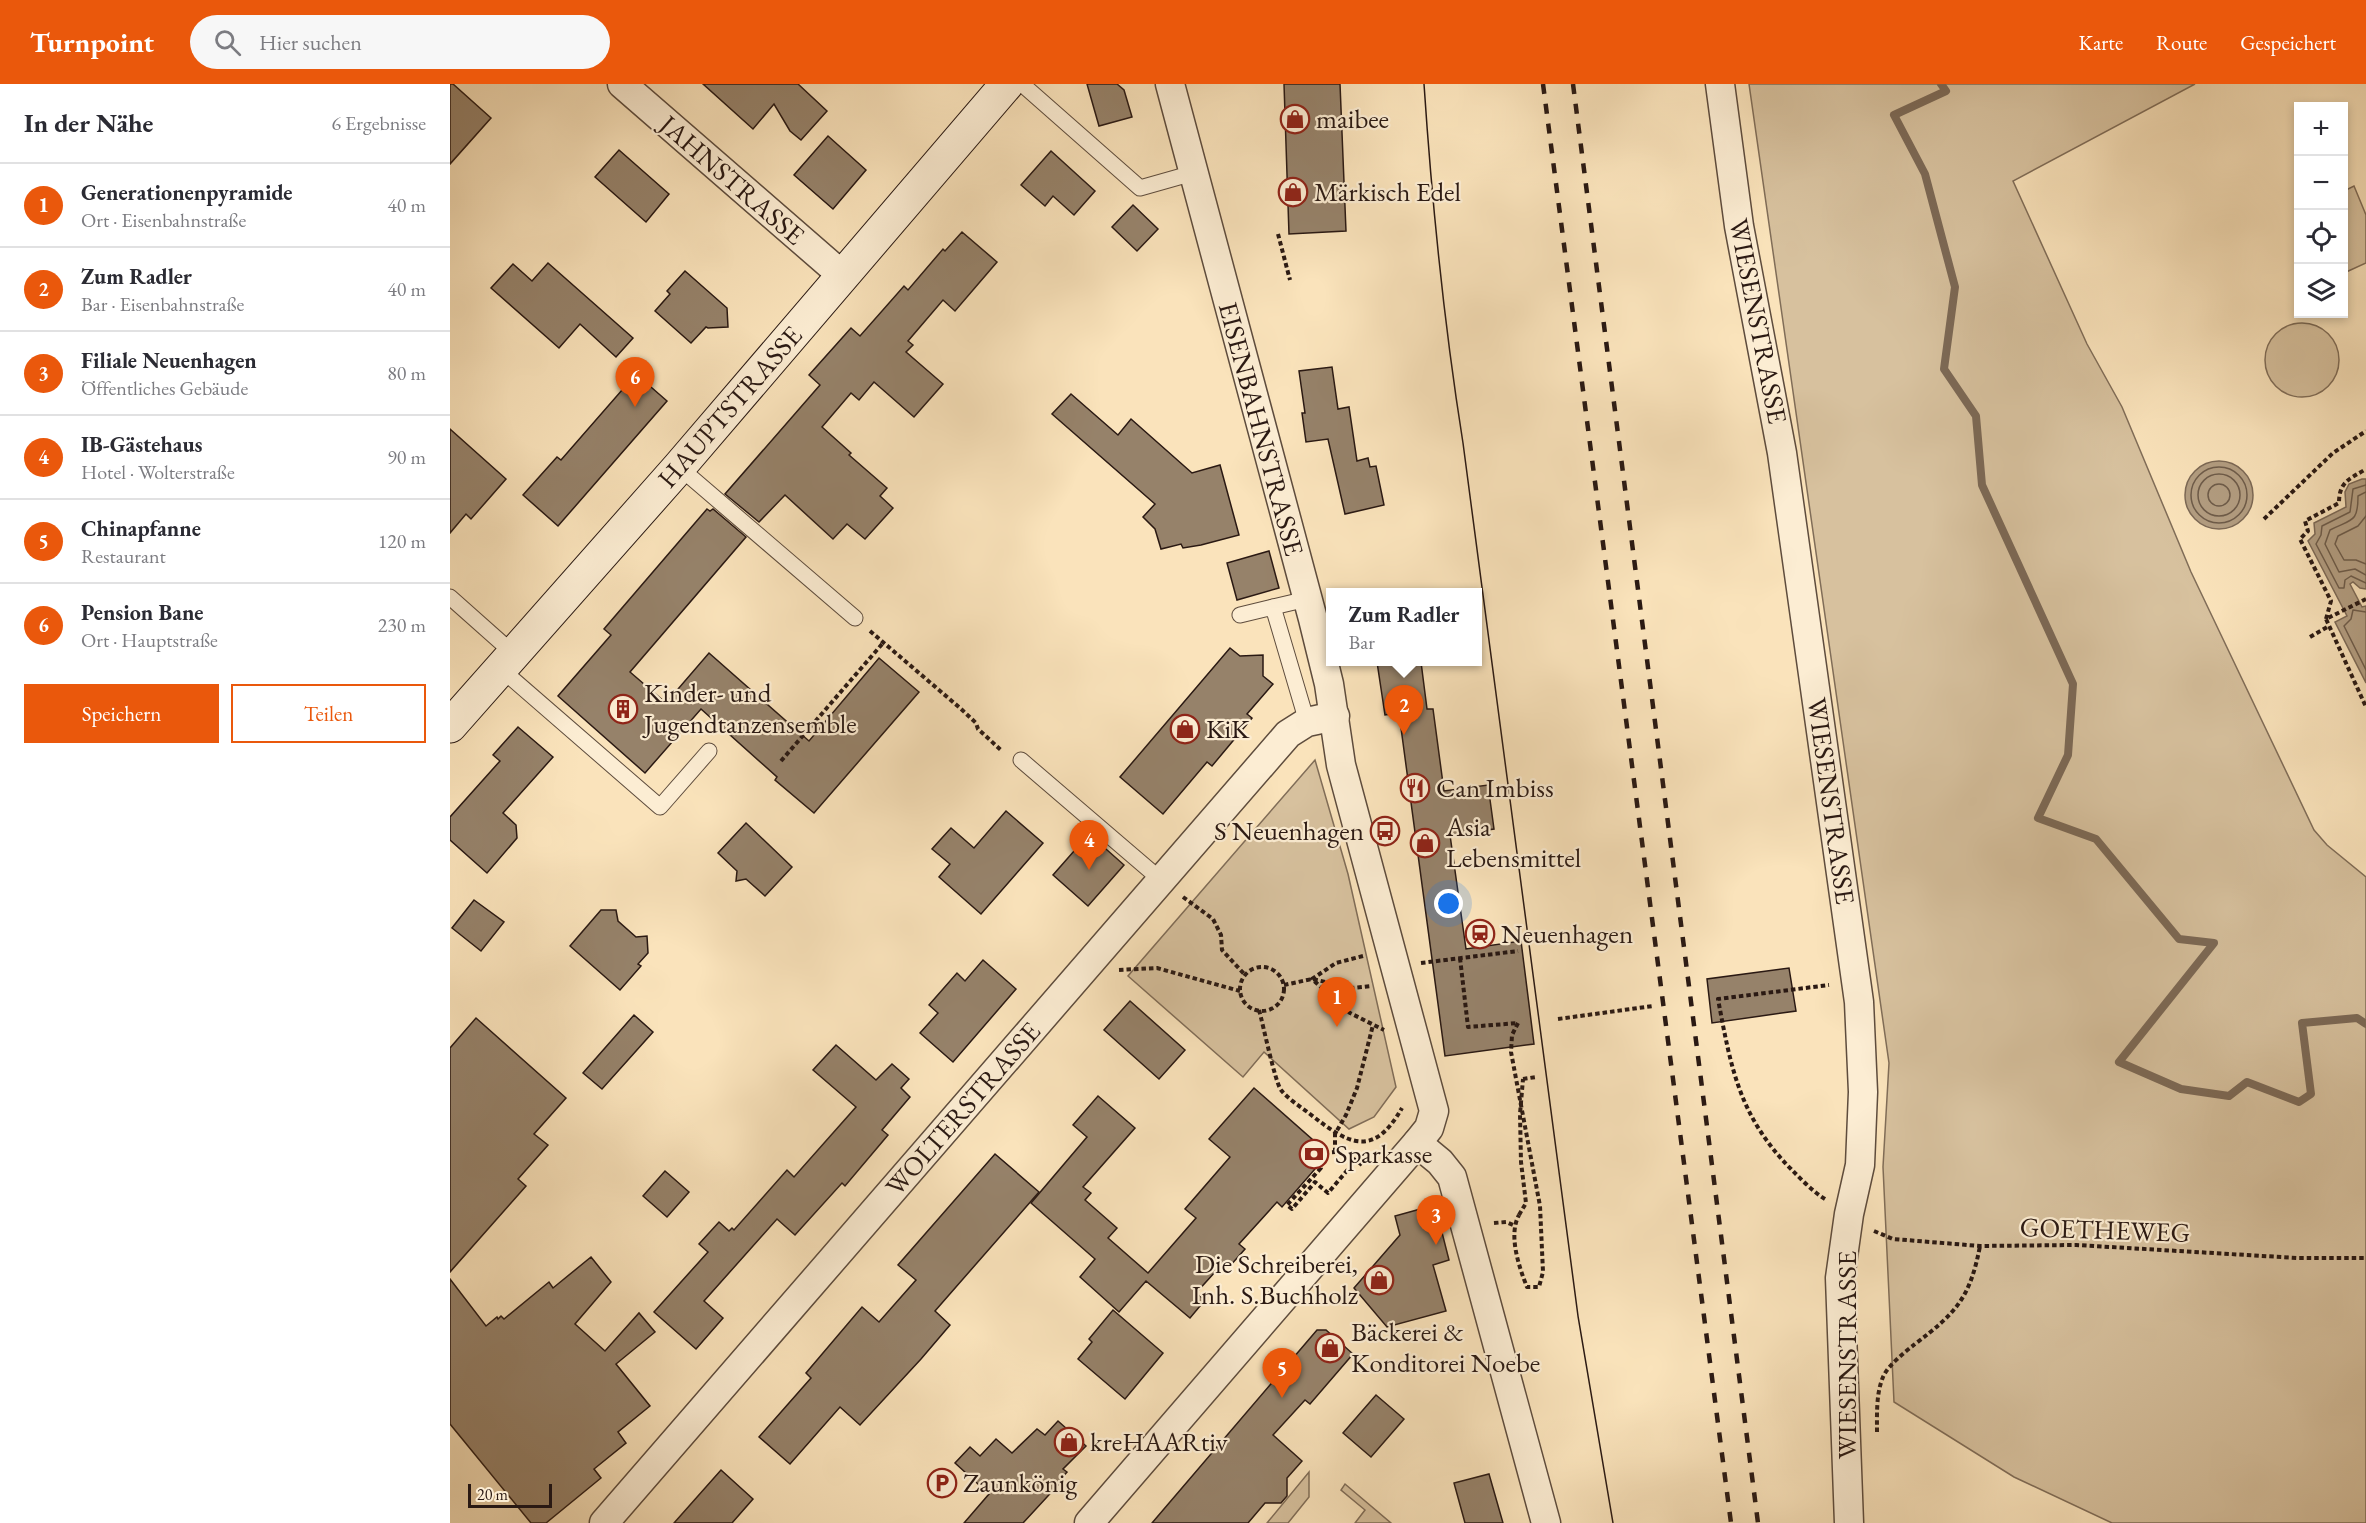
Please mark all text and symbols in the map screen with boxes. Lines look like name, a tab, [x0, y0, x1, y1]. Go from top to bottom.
search box	[190, 15, 610, 69]
text: Turnpoint	[30, 24, 154, 60]
icon: search	[211, 26, 244, 59]
text: Hier suchen	[259, 28, 362, 57]
text: Karte	[2079, 29, 2123, 56]
text: Route	[2156, 29, 2207, 56]
text: Gespeichert	[2240, 29, 2336, 56]
place label: maibee	[1316, 101, 1389, 136]
map controls	[2294, 102, 2348, 318]
button: +	[2294, 102, 2348, 156]
shop icon: maibee	[1279, 103, 1311, 135]
text: In der Nähe	[24, 106, 153, 140]
street label: JAHNSTRASSE	[651, 106, 812, 252]
text: 6 Ergebnisse	[331, 110, 426, 136]
button: −	[2294, 156, 2348, 210]
place label: Märkisch Edel	[1314, 174, 1461, 209]
shop icon: Märkisch Edel	[1277, 176, 1309, 208]
text: Generationenpyramide	[81, 178, 293, 207]
text: 1	[38, 192, 49, 218]
text: 40 m	[387, 192, 426, 218]
text: Ort · Eisenbahnstraße	[81, 207, 246, 233]
button: locate	[2294, 210, 2348, 264]
street label: WIESENSTRASSE	[1721, 215, 1796, 426]
text: Zum Radler	[81, 262, 192, 291]
button: layers	[2294, 264, 2348, 318]
text: 2	[38, 276, 49, 302]
text: 40 m	[387, 276, 426, 302]
text: Bar · Eisenbahnstraße	[81, 291, 244, 317]
street label: EISENBAHNSTRASSE	[1211, 298, 1312, 560]
street label: HAUPTSTRASSE	[650, 318, 810, 495]
text: Filiale Neuenhagen	[81, 346, 257, 375]
pin: 6	[616, 358, 654, 407]
text: 3	[38, 360, 49, 386]
text: 80 m	[387, 360, 426, 386]
text: Öffentliches Gebäude	[81, 375, 248, 401]
text: IB-Gästehaus	[81, 430, 203, 459]
text: 4	[38, 444, 49, 470]
text: 90 m	[387, 444, 426, 470]
text: Hotel · Wolterstraße	[81, 459, 235, 485]
text: Chinapfanne	[81, 514, 201, 543]
text: 5	[38, 528, 49, 554]
text: 120 m	[378, 528, 426, 554]
text: Restaurant	[81, 543, 166, 569]
popup	[1326, 588, 1482, 666]
text: Pension Bane	[81, 598, 204, 627]
text: Zum Radler	[1349, 600, 1459, 629]
text: 6	[38, 612, 49, 638]
text: 230 m	[378, 612, 426, 638]
text: Ort · Hauptstraße	[81, 627, 218, 653]
text: Bar	[1349, 629, 1375, 655]
place label: Kinder- und Jugendtanzensemble	[642, 675, 857, 741]
button: Speichern	[24, 684, 219, 743]
button: Teilen	[231, 684, 426, 743]
pin: 2	[1384, 686, 1424, 735]
building icon: Kinder- und Jugendtanzensemble	[607, 693, 639, 725]
street label: WIESENSTRASSE	[1800, 695, 1863, 907]
place label: KiK	[1206, 711, 1250, 746]
shop icon: KiK	[1169, 713, 1201, 745]
place label: Can Imbiss	[1436, 770, 1554, 805]
restaurant icon: Can Imbiss	[1399, 772, 1431, 804]
place label: Asia Lebensmittel	[1445, 809, 1581, 875]
place label: S Neuenhagen	[1214, 813, 1364, 848]
bus stop icon: S Neuenhagen	[1369, 815, 1401, 847]
pin: 4	[1070, 820, 1108, 870]
shop icon: Asia Lebensmittel	[1409, 827, 1441, 859]
your location	[1434, 889, 1463, 918]
place label: Neuenhagen	[1501, 916, 1633, 951]
station icon: Neuenhagen	[1464, 918, 1496, 950]
pin: 1	[1318, 978, 1356, 1027]
street label: WOLTERSTRASSE	[877, 1014, 1048, 1203]
place label: Sparkasse	[1335, 1136, 1432, 1171]
bank icon: Sparkasse	[1298, 1138, 1330, 1170]
pin: 3	[1416, 1196, 1456, 1245]
street label: GOETHEWEG	[2019, 1209, 2191, 1250]
place label: Die Schreiberei, Inh. S.Buchholz	[1192, 1246, 1359, 1312]
street label: WIESENSTRASSE	[1829, 1251, 1864, 1459]
shop icon: Die Schreiberei, Inh. S.Buchholz	[1363, 1264, 1395, 1296]
place label: Bäckerei & Konditorei Noebe	[1351, 1314, 1540, 1380]
shop icon: Bäckerei & Konditorei Noebe	[1314, 1332, 1346, 1364]
pin: 5	[1262, 1348, 1302, 1398]
place label: kreHAARtiv	[1090, 1424, 1228, 1459]
shop icon: kreHAARtiv	[1053, 1426, 1085, 1458]
place label: Zaunkönig	[963, 1465, 1077, 1500]
parking icon: Zaunkönig	[926, 1467, 958, 1499]
scale bar	[468, 1481, 552, 1508]
text: 20 m	[477, 1484, 508, 1505]

